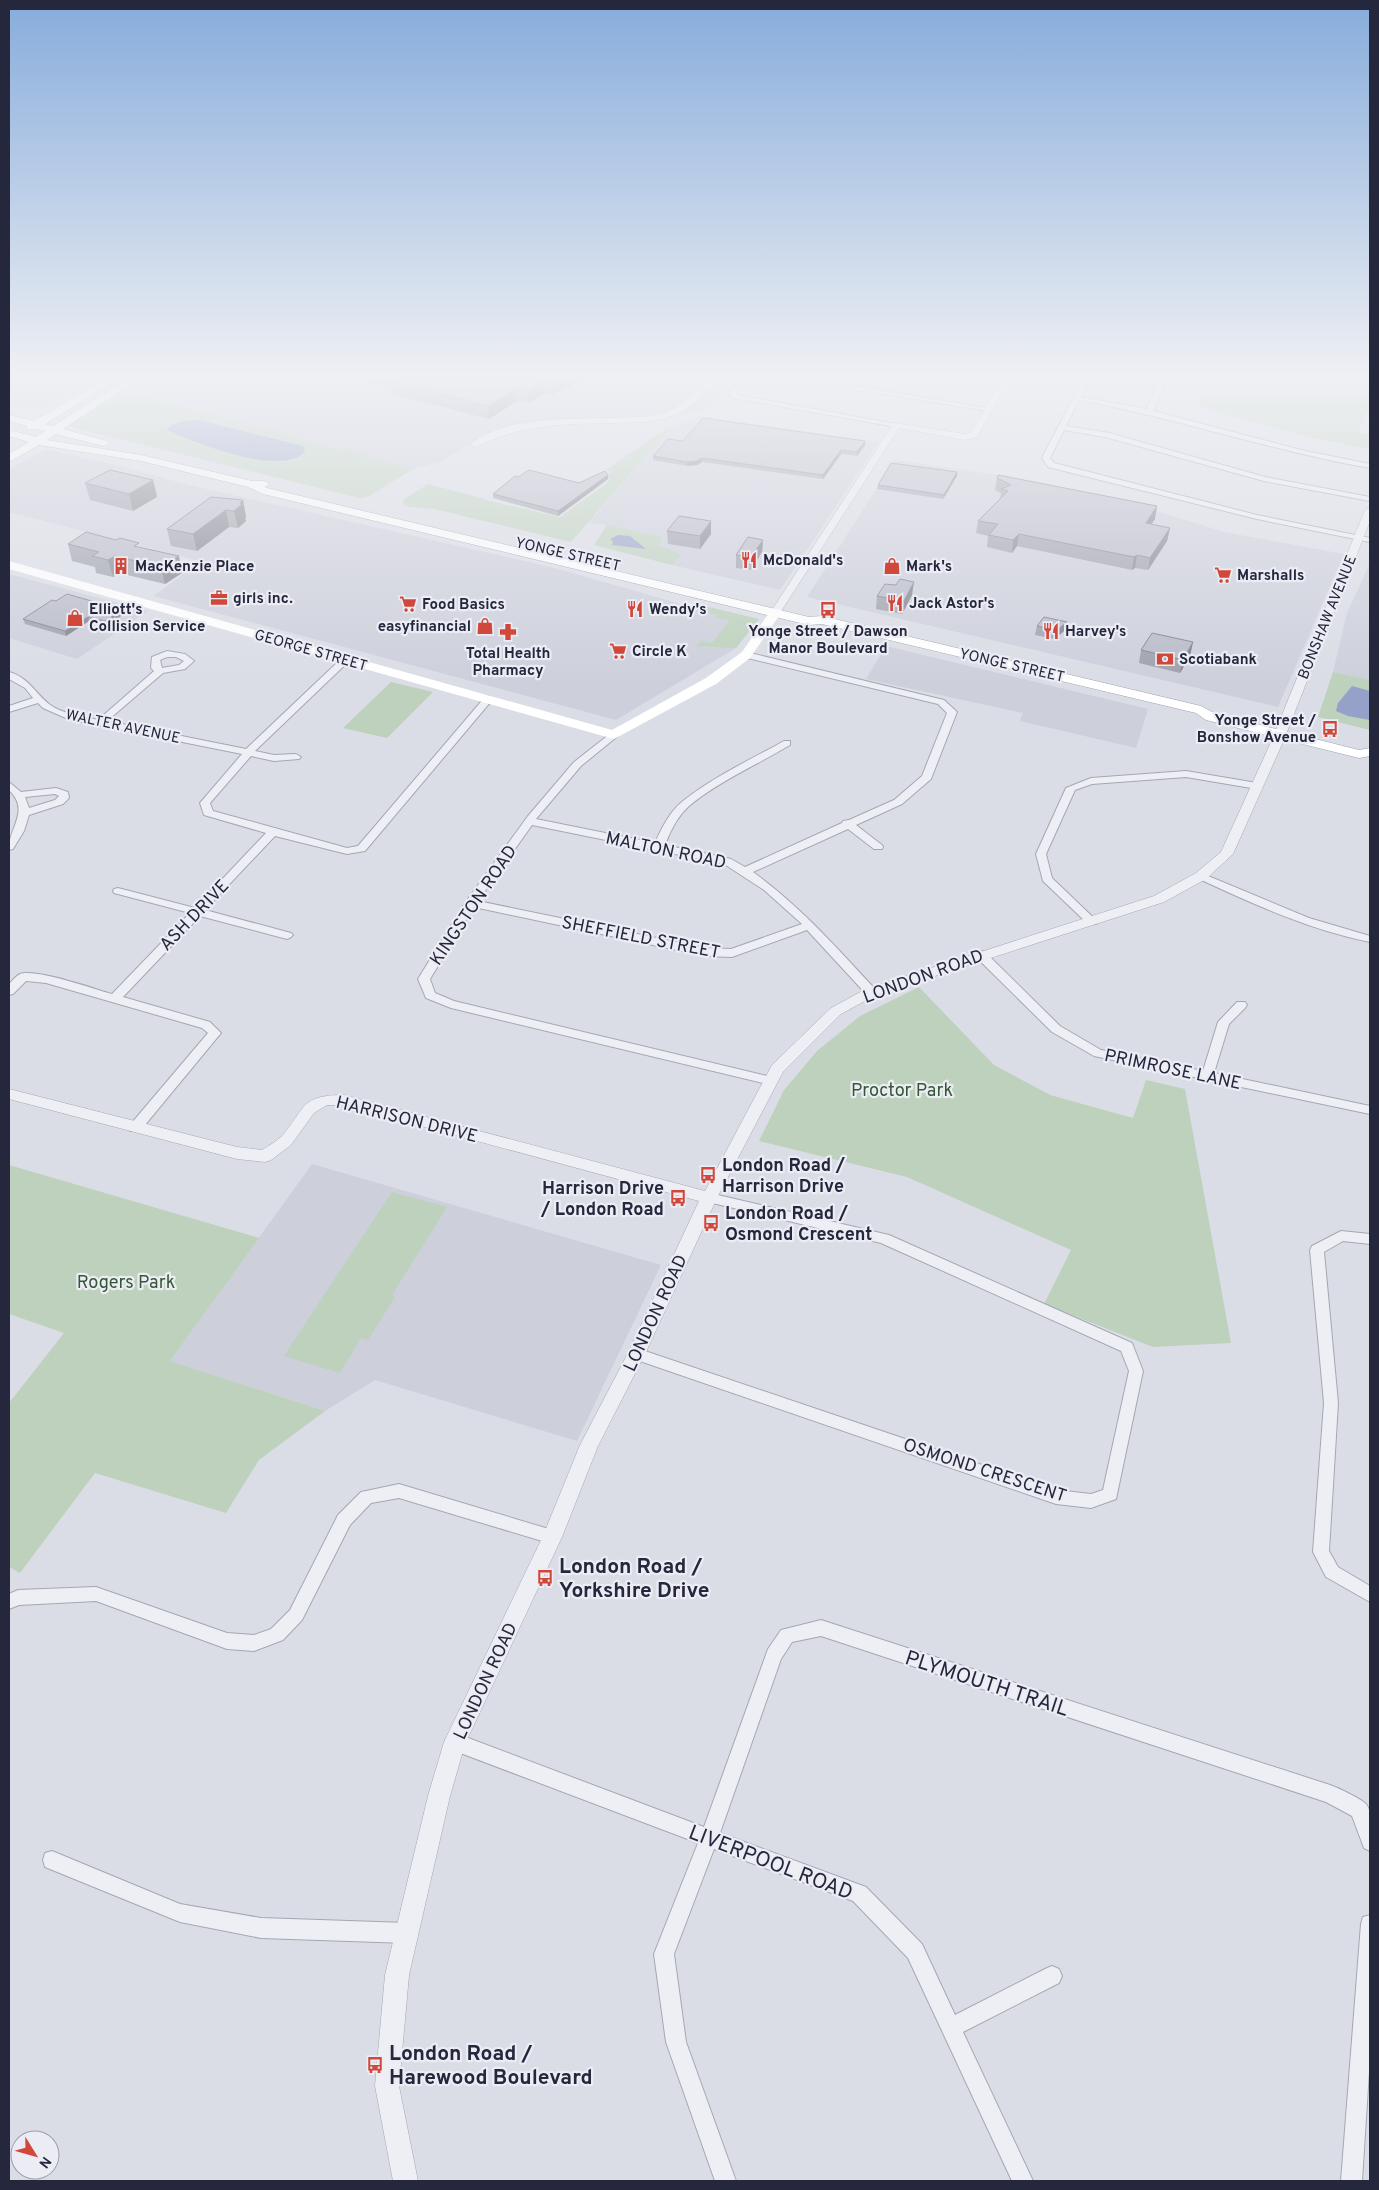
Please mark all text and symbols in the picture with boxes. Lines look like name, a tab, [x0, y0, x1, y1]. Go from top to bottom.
street label: YONGE STREET	[513, 534, 622, 577]
restaurant icon: McDonald's	[739, 550, 759, 570]
place label: McDonald's	[763, 552, 843, 571]
street label: BONSHAW AVENUE	[1295, 553, 1362, 682]
building icon: MacKenzie Place	[111, 556, 131, 576]
shop icon: Mark's	[882, 556, 902, 576]
place label: MacKenzie Place	[135, 558, 254, 577]
place label: Mark's	[906, 558, 952, 577]
supermarket icon: Marshalls	[1213, 565, 1233, 585]
place label: Marshalls	[1237, 567, 1304, 586]
office icon: girls inc.	[209, 588, 229, 608]
place label: girls inc.	[233, 590, 293, 609]
restaurant icon: Jack Astor's	[885, 593, 905, 613]
supermarket icon: Food Basics	[398, 594, 418, 614]
place label: Jack Astor's	[909, 595, 995, 614]
place label: Food Basics	[422, 596, 505, 615]
restaurant icon: Wendy's	[625, 599, 645, 619]
bus stop icon: Yonge Street / Dawson Manor Boulevard	[818, 600, 838, 620]
place label: Elliott's Collision Service	[89, 601, 205, 637]
place label: Wendy's	[649, 601, 707, 620]
shop icon: Elliott's Collision Service	[65, 608, 85, 628]
shop icon: easyfinancial	[475, 616, 495, 636]
place label: easyfinancial	[378, 618, 471, 637]
restaurant icon: Harvey's	[1041, 621, 1061, 641]
pharmacy icon: Total Health Pharmacy	[498, 622, 518, 642]
place label: Yonge Street / Dawson Manor Boulevard	[748, 623, 908, 659]
place label: Harvey's	[1065, 623, 1127, 642]
street label: GEORGE STREET	[252, 626, 369, 677]
supermarket icon: Circle K	[608, 641, 628, 661]
place label: Circle K	[632, 643, 687, 662]
place label: Total Health Pharmacy	[466, 645, 550, 681]
street label: YONGE STREET	[957, 645, 1066, 688]
bank icon: Scotiabank	[1155, 649, 1175, 669]
place label: Scotiabank	[1179, 651, 1257, 670]
street label: WALTER AVENUE	[64, 706, 182, 749]
place label: Yonge Street / Bonshow Avenue	[1197, 712, 1316, 748]
bus stop icon: Yonge Street / Bonshow Avenue	[1320, 719, 1340, 739]
street label: MALTON ROAD	[603, 827, 728, 875]
street label: KINGSTON ROAD	[425, 841, 523, 970]
street label: ASH DRIVE	[155, 875, 235, 957]
street label: SHEFFIELD STREET	[559, 912, 722, 965]
street label: LONDON ROAD	[860, 945, 987, 1010]
street label: PRIMROSE LANE	[1102, 1045, 1243, 1096]
park label: Proctor Park	[851, 1080, 953, 1103]
street label: HARRISON DRIVE	[333, 1092, 480, 1149]
place label: London Road / Harrison Drive	[722, 1155, 846, 1199]
bus stop icon: London Road / Harrison Drive	[698, 1165, 718, 1185]
place label: Harrison Drive / London Road	[540, 1178, 664, 1222]
bus stop icon: Harrison Drive / London Road	[668, 1188, 688, 1208]
place label: London Road / Osmond Crescent	[725, 1203, 872, 1247]
bus stop icon: London Road / Osmond Crescent	[701, 1213, 721, 1233]
street label: LONDON ROAD	[619, 1251, 694, 1376]
park label: Rogers Park	[77, 1272, 175, 1295]
street label: OSMOND CRESCENT	[900, 1434, 1069, 1509]
place label: London Road / Yorkshire Drive	[559, 1554, 710, 1605]
bus stop icon: London Road / Yorkshire Drive	[535, 1568, 555, 1588]
street label: LONDON ROAD	[449, 1619, 524, 1744]
street label: PLYMOUTH TRAIL	[901, 1645, 1072, 1724]
street label: LIVERPOOL ROAD	[684, 1820, 856, 1907]
place label: London Road / Harewood Boulevard	[389, 2041, 593, 2092]
bus stop icon: London Road / Harewood Boulevard	[365, 2055, 385, 2075]
north arrow	[10, 2130, 60, 2180]
text: N	[34, 2153, 54, 2171]

